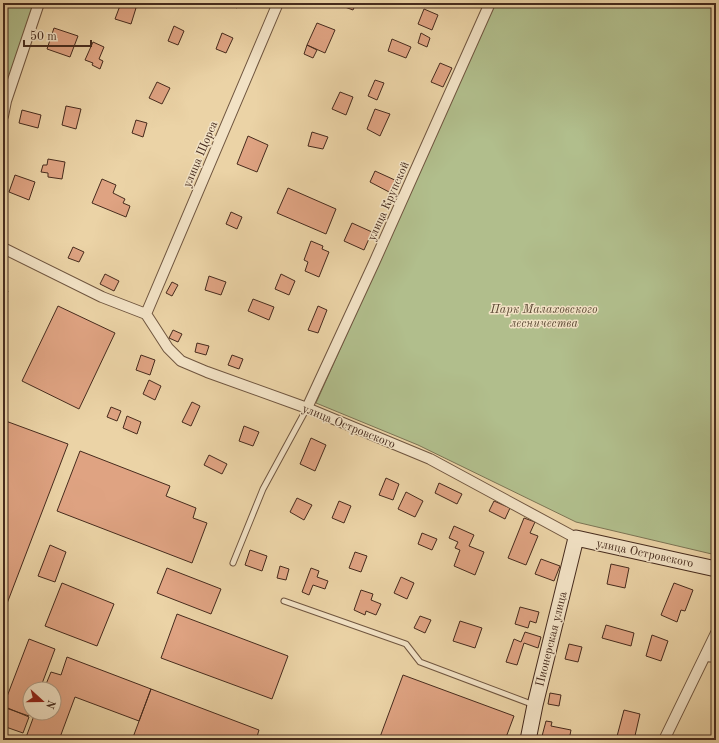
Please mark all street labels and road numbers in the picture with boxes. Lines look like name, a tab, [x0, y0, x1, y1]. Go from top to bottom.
street label: улица Щорса	[182, 119, 220, 189]
street label: улица Крупской	[366, 160, 412, 243]
street label: улица Островского	[300, 403, 397, 451]
street label: улица Островского	[595, 538, 695, 570]
street label: Пионерская улица	[534, 590, 570, 688]

